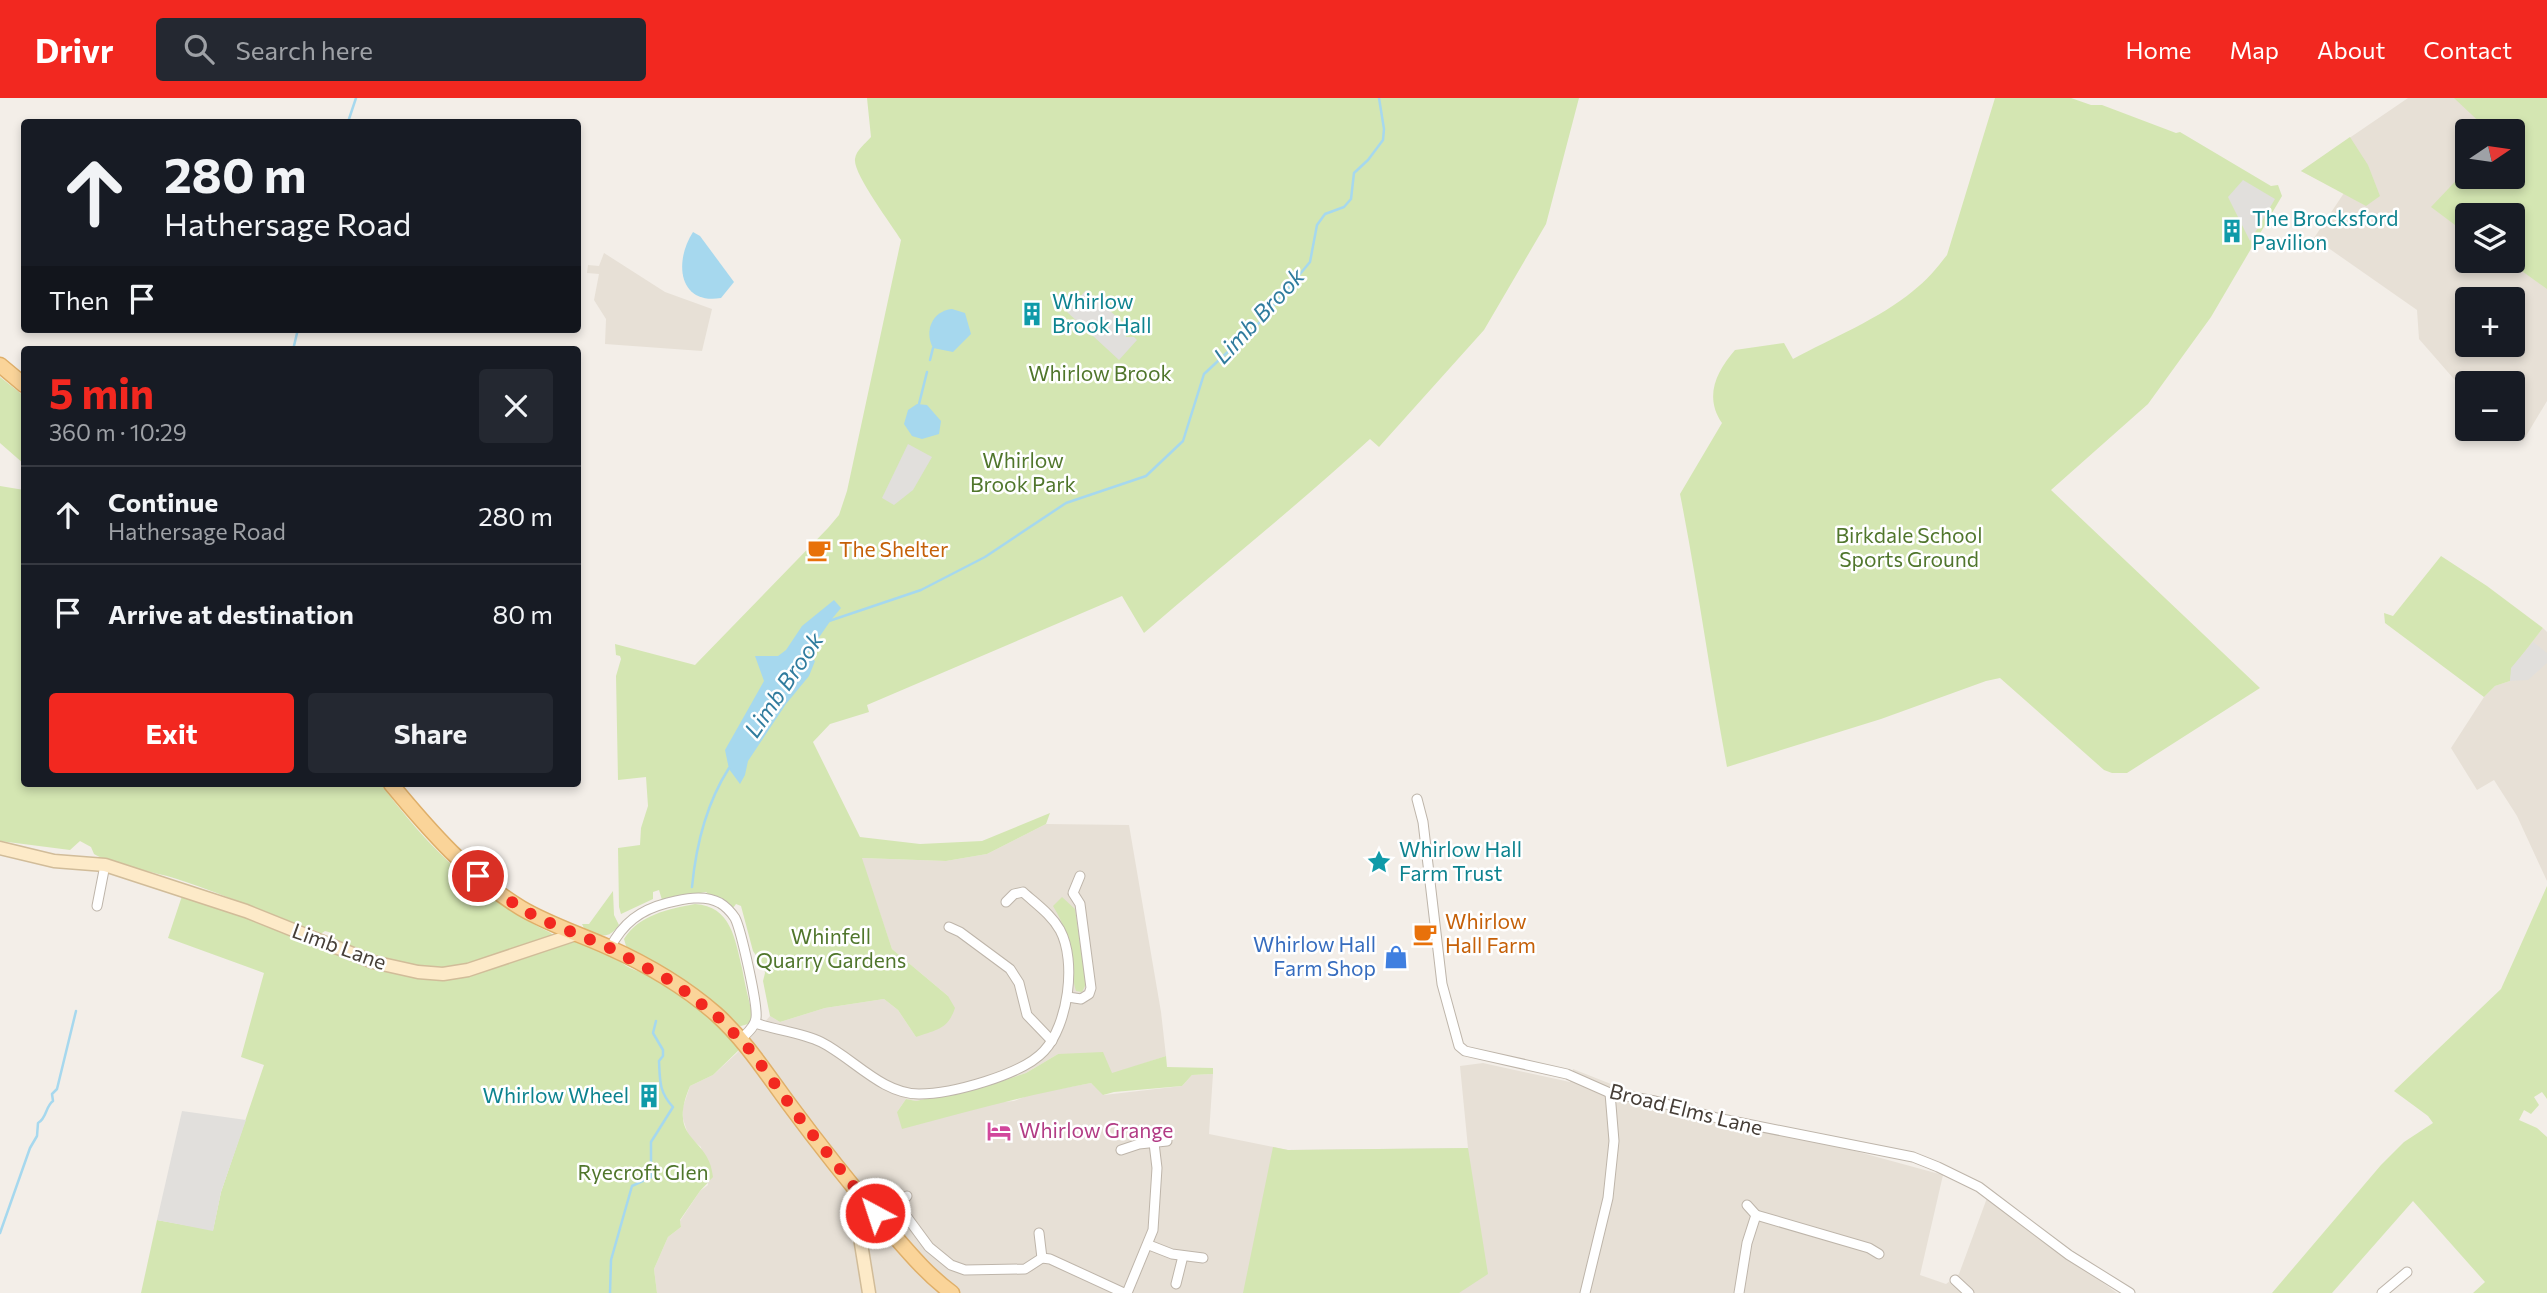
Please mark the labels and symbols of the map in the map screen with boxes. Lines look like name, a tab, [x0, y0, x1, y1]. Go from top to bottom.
north arrow	[2455, 119, 2525, 189]
place label: The Brocksford Pavilion	[2252, 205, 2398, 254]
building icon: The Brocksford Pavilion	[2218, 217, 2246, 245]
water label: Limb Brook	[1207, 261, 1310, 369]
place label: Whirlow Brook Hall	[1052, 288, 1151, 337]
building icon: Whirlow Brook Hall	[1018, 300, 1046, 328]
park label: Whirlow Brook	[1028, 360, 1172, 385]
park label: Whirlow Brook Park	[970, 447, 1076, 496]
park label: Birkdale School Sports Ground	[1835, 522, 1983, 571]
cafe icon: The Shelter	[805, 536, 833, 564]
place label: The Shelter	[839, 536, 948, 561]
water label: Limb Brook	[738, 626, 829, 742]
place label: Whirlow Hall Farm Trust	[1399, 836, 1522, 885]
pin	[448, 846, 508, 906]
place icon: Whirlow Hall Farm Trust	[1365, 848, 1393, 876]
place label: Whirlow Hall Farm	[1445, 908, 1536, 957]
street label: Limb Lane	[289, 917, 390, 974]
cafe icon: Whirlow Hall Farm	[1411, 920, 1439, 948]
park label: Whinfell Quarry Gardens	[756, 923, 906, 972]
place label: Whirlow Hall Farm Shop	[1253, 931, 1376, 980]
shop icon: Whirlow Hall Farm Shop	[1382, 943, 1410, 971]
street label: Broad Elms Lane	[1607, 1077, 1766, 1140]
place label: Whirlow Wheel	[482, 1082, 629, 1107]
building icon: Whirlow Wheel	[635, 1082, 663, 1110]
hotel icon: Whirlow Grange	[985, 1117, 1013, 1145]
place label: Whirlow Grange	[1019, 1117, 1173, 1142]
park label: Ryecroft Glen	[577, 1159, 709, 1184]
position arrow	[838, 1176, 912, 1250]

